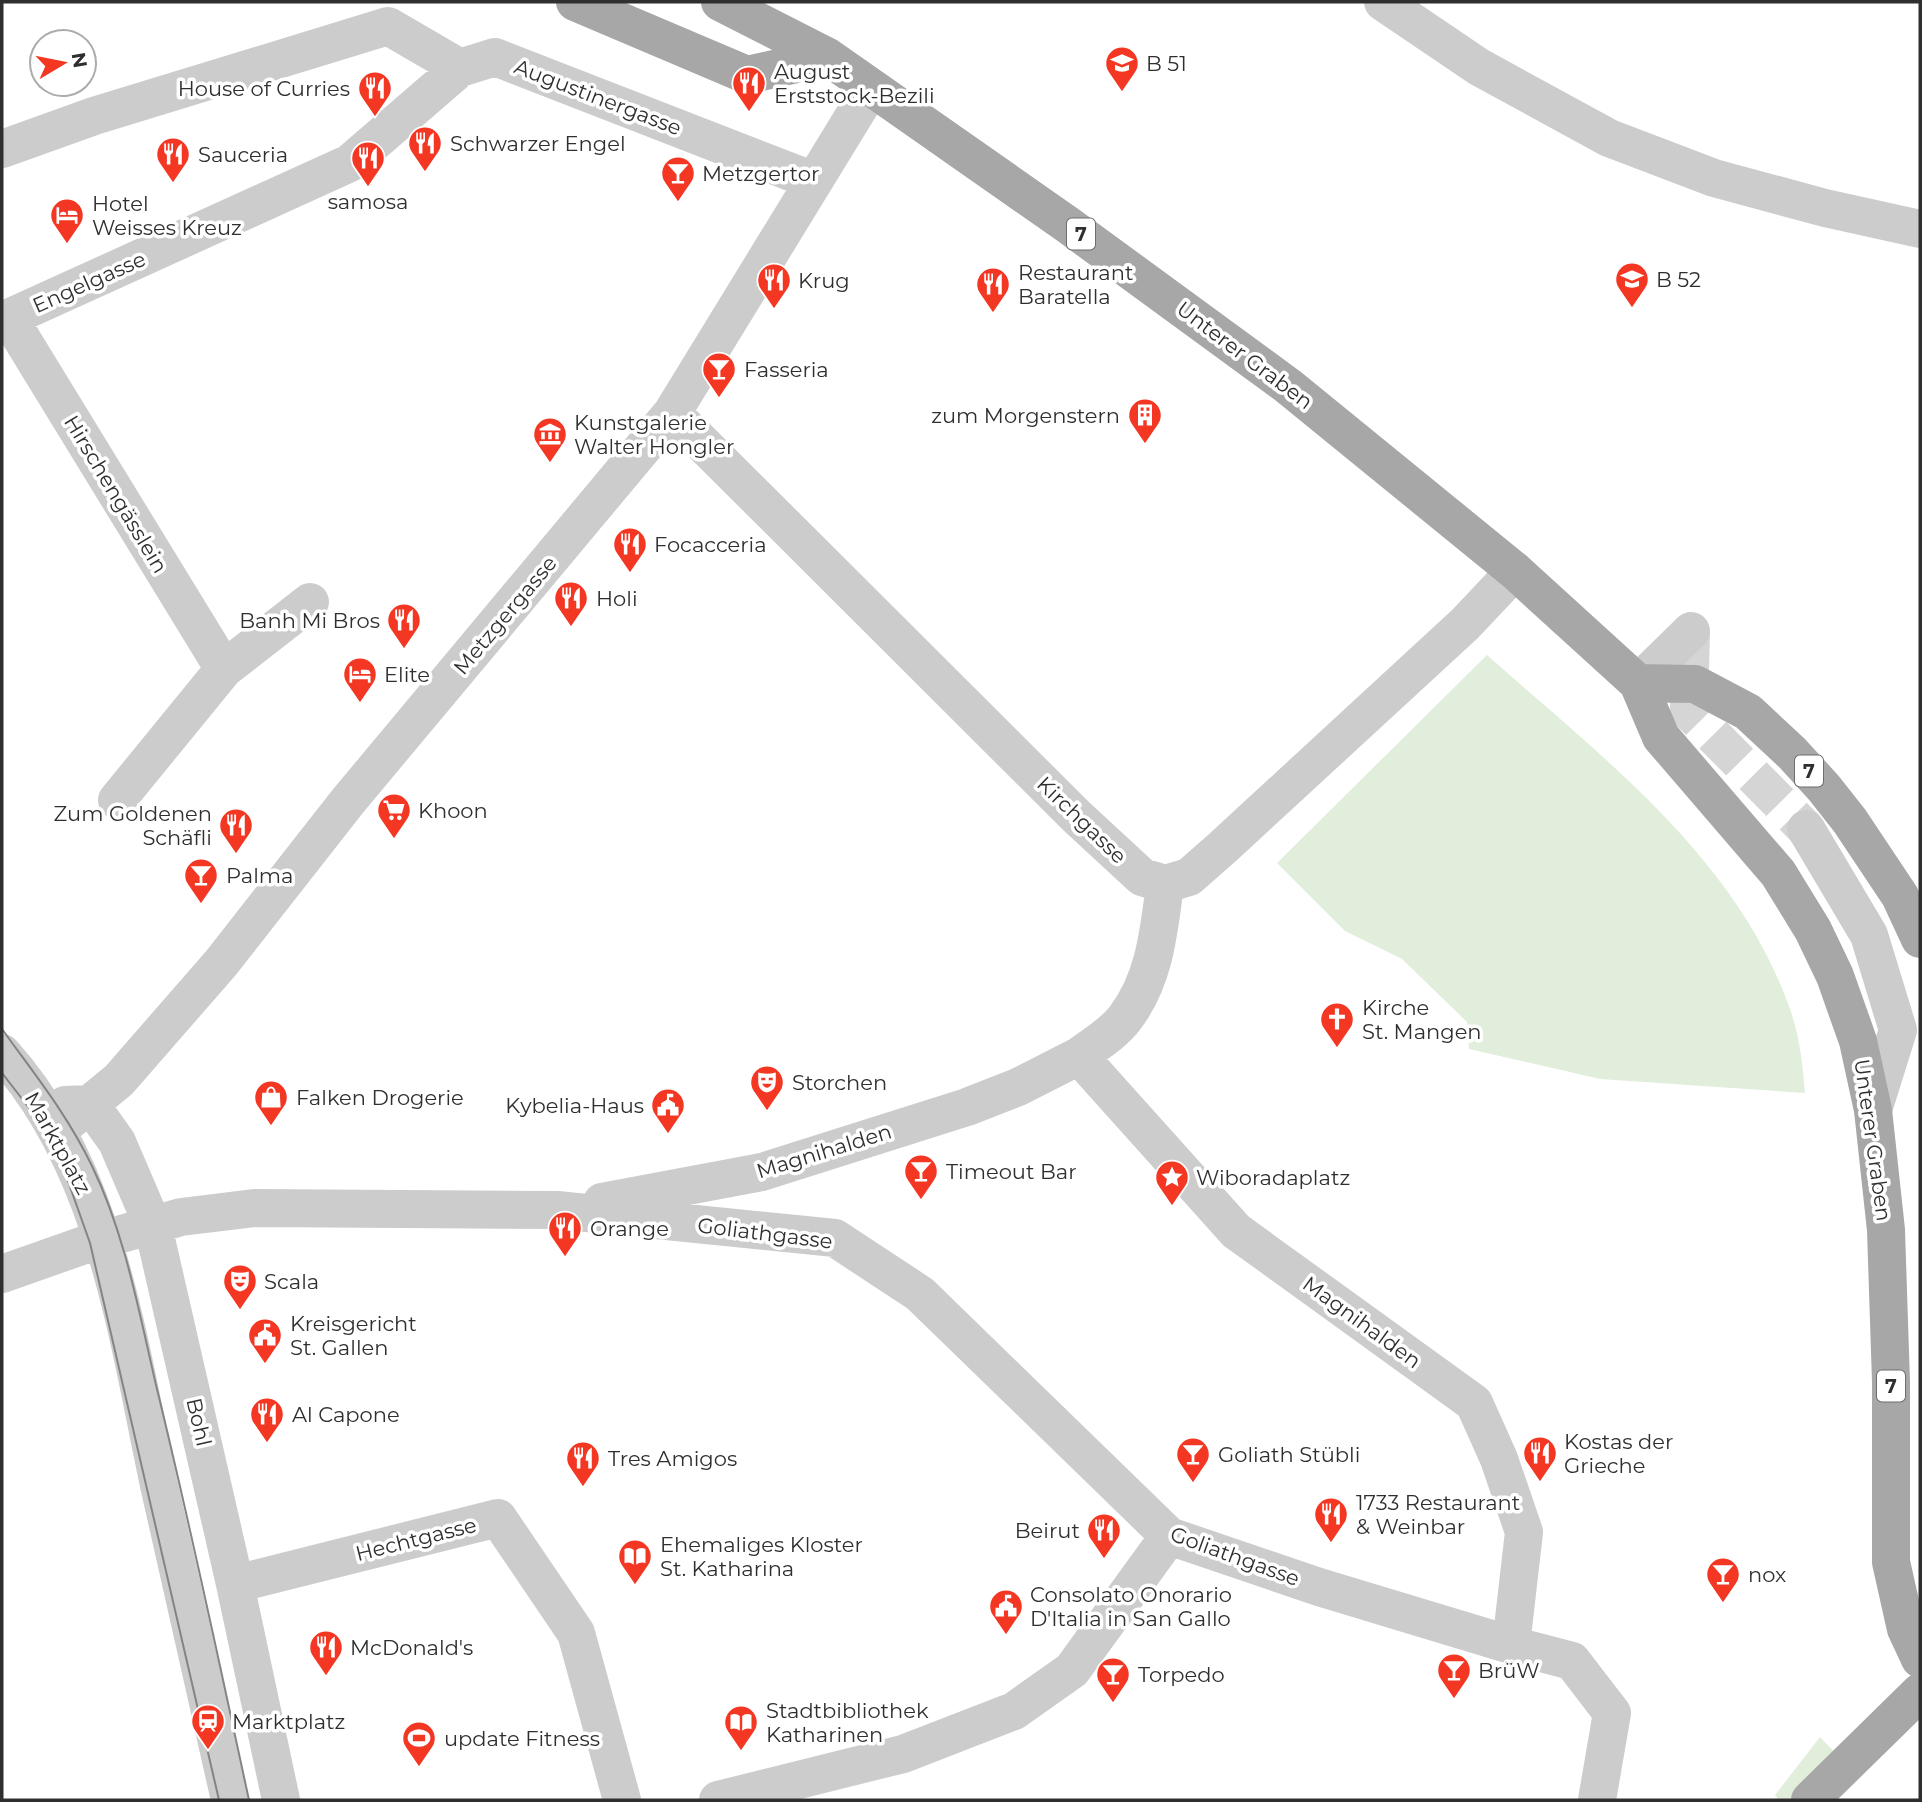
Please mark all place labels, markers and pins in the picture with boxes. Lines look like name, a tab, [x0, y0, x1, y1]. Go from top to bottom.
school or university icon: B 51	[1103, 44, 1141, 93]
place label: B 51	[1146, 51, 1187, 76]
place label: August Erststock-Bezili	[774, 59, 935, 108]
restaurant icon: August Erststock-Bezili	[730, 64, 768, 113]
restaurant icon: House of Curries	[356, 69, 394, 118]
place label: House of Curries	[178, 76, 350, 101]
restaurant icon: Schwarzer Engel	[406, 124, 444, 173]
place label: Schwarzer Engel	[450, 131, 626, 156]
restaurant icon: Sauceria	[154, 135, 192, 184]
restaurant icon: samosa	[349, 139, 387, 188]
place label: Sauceria	[198, 142, 288, 167]
bar icon: Metzgertor	[659, 154, 697, 203]
place label: Metzgertor	[702, 161, 819, 186]
place label: samosa	[328, 189, 408, 214]
place label: Hotel Weisses Kreuz	[92, 191, 242, 240]
hotel icon: Hotel Weisses Kreuz	[48, 196, 86, 245]
place label: Restaurant Baratella	[1018, 260, 1133, 309]
school or university icon: B 52	[1613, 260, 1651, 309]
restaurant icon: Krug	[755, 261, 793, 310]
restaurant icon: Restaurant Baratella	[974, 265, 1012, 314]
place label: B 52	[1656, 267, 1701, 292]
place label: Krug	[798, 268, 850, 293]
bar icon: Fasseria	[700, 350, 738, 399]
place label: Fasseria	[744, 357, 829, 382]
building icon: zum Morgenstern	[1126, 396, 1164, 445]
place label: zum Morgenstern	[931, 403, 1120, 428]
place label: Kunstgalerie Walter Hongler	[574, 410, 734, 459]
museum icon: Kunstgalerie Walter Hongler	[531, 415, 569, 464]
restaurant icon: Focacceria	[611, 525, 649, 574]
place label: Focacceria	[654, 532, 767, 557]
restaurant icon: Holi	[552, 579, 590, 628]
place label: Holi	[596, 586, 638, 611]
restaurant icon: Banh Mi Bros	[385, 601, 423, 650]
place label: Banh Mi Bros	[239, 608, 380, 633]
hotel icon: Elite	[341, 655, 379, 704]
place label: Elite	[384, 662, 430, 687]
supermarket icon: Khoon	[375, 791, 413, 840]
place label: Khoon	[418, 798, 488, 823]
place label: Zum Goldenen Schäfli	[54, 801, 212, 850]
restaurant icon: Zum Goldenen Schäfli	[217, 806, 255, 855]
bar icon: Palma	[182, 856, 220, 905]
place label: Palma	[226, 863, 293, 888]
place label: Kirche St. Mangen	[1362, 995, 1482, 1044]
church icon: Kirche St. Mangen	[1318, 1000, 1356, 1049]
theatre icon: Storchen	[748, 1063, 786, 1112]
place label: Storchen	[792, 1070, 887, 1095]
shop icon: Falken Drogerie	[252, 1078, 290, 1127]
place label: Falken Drogerie	[296, 1085, 464, 1110]
public building icon: Kybelia-Haus	[649, 1086, 687, 1135]
place label: Kybelia-Haus	[505, 1093, 644, 1118]
bar icon: Timeout Bar	[902, 1152, 940, 1201]
place icon: Wiboradaplatz	[1153, 1158, 1191, 1207]
place label: Timeout Bar	[946, 1159, 1077, 1184]
place label: Wiboradaplatz	[1196, 1165, 1350, 1190]
restaurant icon: Orange	[546, 1209, 584, 1258]
place label: Orange	[590, 1216, 669, 1241]
theatre icon: Scala	[221, 1262, 259, 1311]
place label: Scala	[264, 1269, 319, 1294]
place label: Kreisgericht St. Gallen	[290, 1311, 417, 1360]
public building icon: Kreisgericht St. Gallen	[246, 1316, 284, 1365]
restaurant icon: Al Capone	[248, 1395, 286, 1444]
place label: Al Capone	[292, 1402, 400, 1427]
place label: Kostas der Grieche	[1564, 1429, 1673, 1478]
restaurant icon: Kostas der Grieche	[1521, 1434, 1559, 1483]
bar icon: Goliath Stübli	[1174, 1435, 1212, 1484]
restaurant icon: Tres Amigos	[564, 1439, 602, 1488]
place label: Goliath Stübli	[1218, 1442, 1360, 1467]
place label: Tres Amigos	[608, 1446, 737, 1471]
place label: 1733 Restaurant & Weinbar	[1356, 1490, 1520, 1539]
restaurant icon: 1733 Restaurant & Weinbar	[1312, 1495, 1350, 1544]
restaurant icon: Beirut	[1085, 1511, 1123, 1560]
place label: Beirut	[1015, 1518, 1080, 1543]
place label: Ehemaliges Kloster St. Katharina	[660, 1532, 863, 1581]
library icon: Ehemaliges Kloster St. Katharina	[616, 1537, 654, 1586]
bar icon: nox	[1704, 1555, 1742, 1604]
place label: nox	[1748, 1562, 1786, 1587]
place label: Consolato Onorario D'Italia in San Gallo	[1030, 1582, 1232, 1631]
public building icon: Consolato Onorario D'Italia in San Gallo	[987, 1587, 1025, 1636]
restaurant icon: McDonald's	[307, 1628, 345, 1677]
place label: McDonald's	[350, 1635, 473, 1660]
bar icon: BrüW	[1435, 1651, 1473, 1700]
bar icon: Torpedo	[1094, 1655, 1132, 1704]
place label: BrüW	[1478, 1658, 1540, 1683]
place label: Torpedo	[1138, 1662, 1225, 1687]
place label: Stadtbibliothek Katharinen	[766, 1698, 929, 1747]
station icon: Marktplatz	[189, 1702, 227, 1751]
library icon: Stadtbibliothek Katharinen	[722, 1703, 760, 1752]
place label: Marktplatz	[232, 1709, 345, 1734]
sports icon: update Fitness	[400, 1719, 438, 1768]
place label: update Fitness	[444, 1726, 600, 1751]

